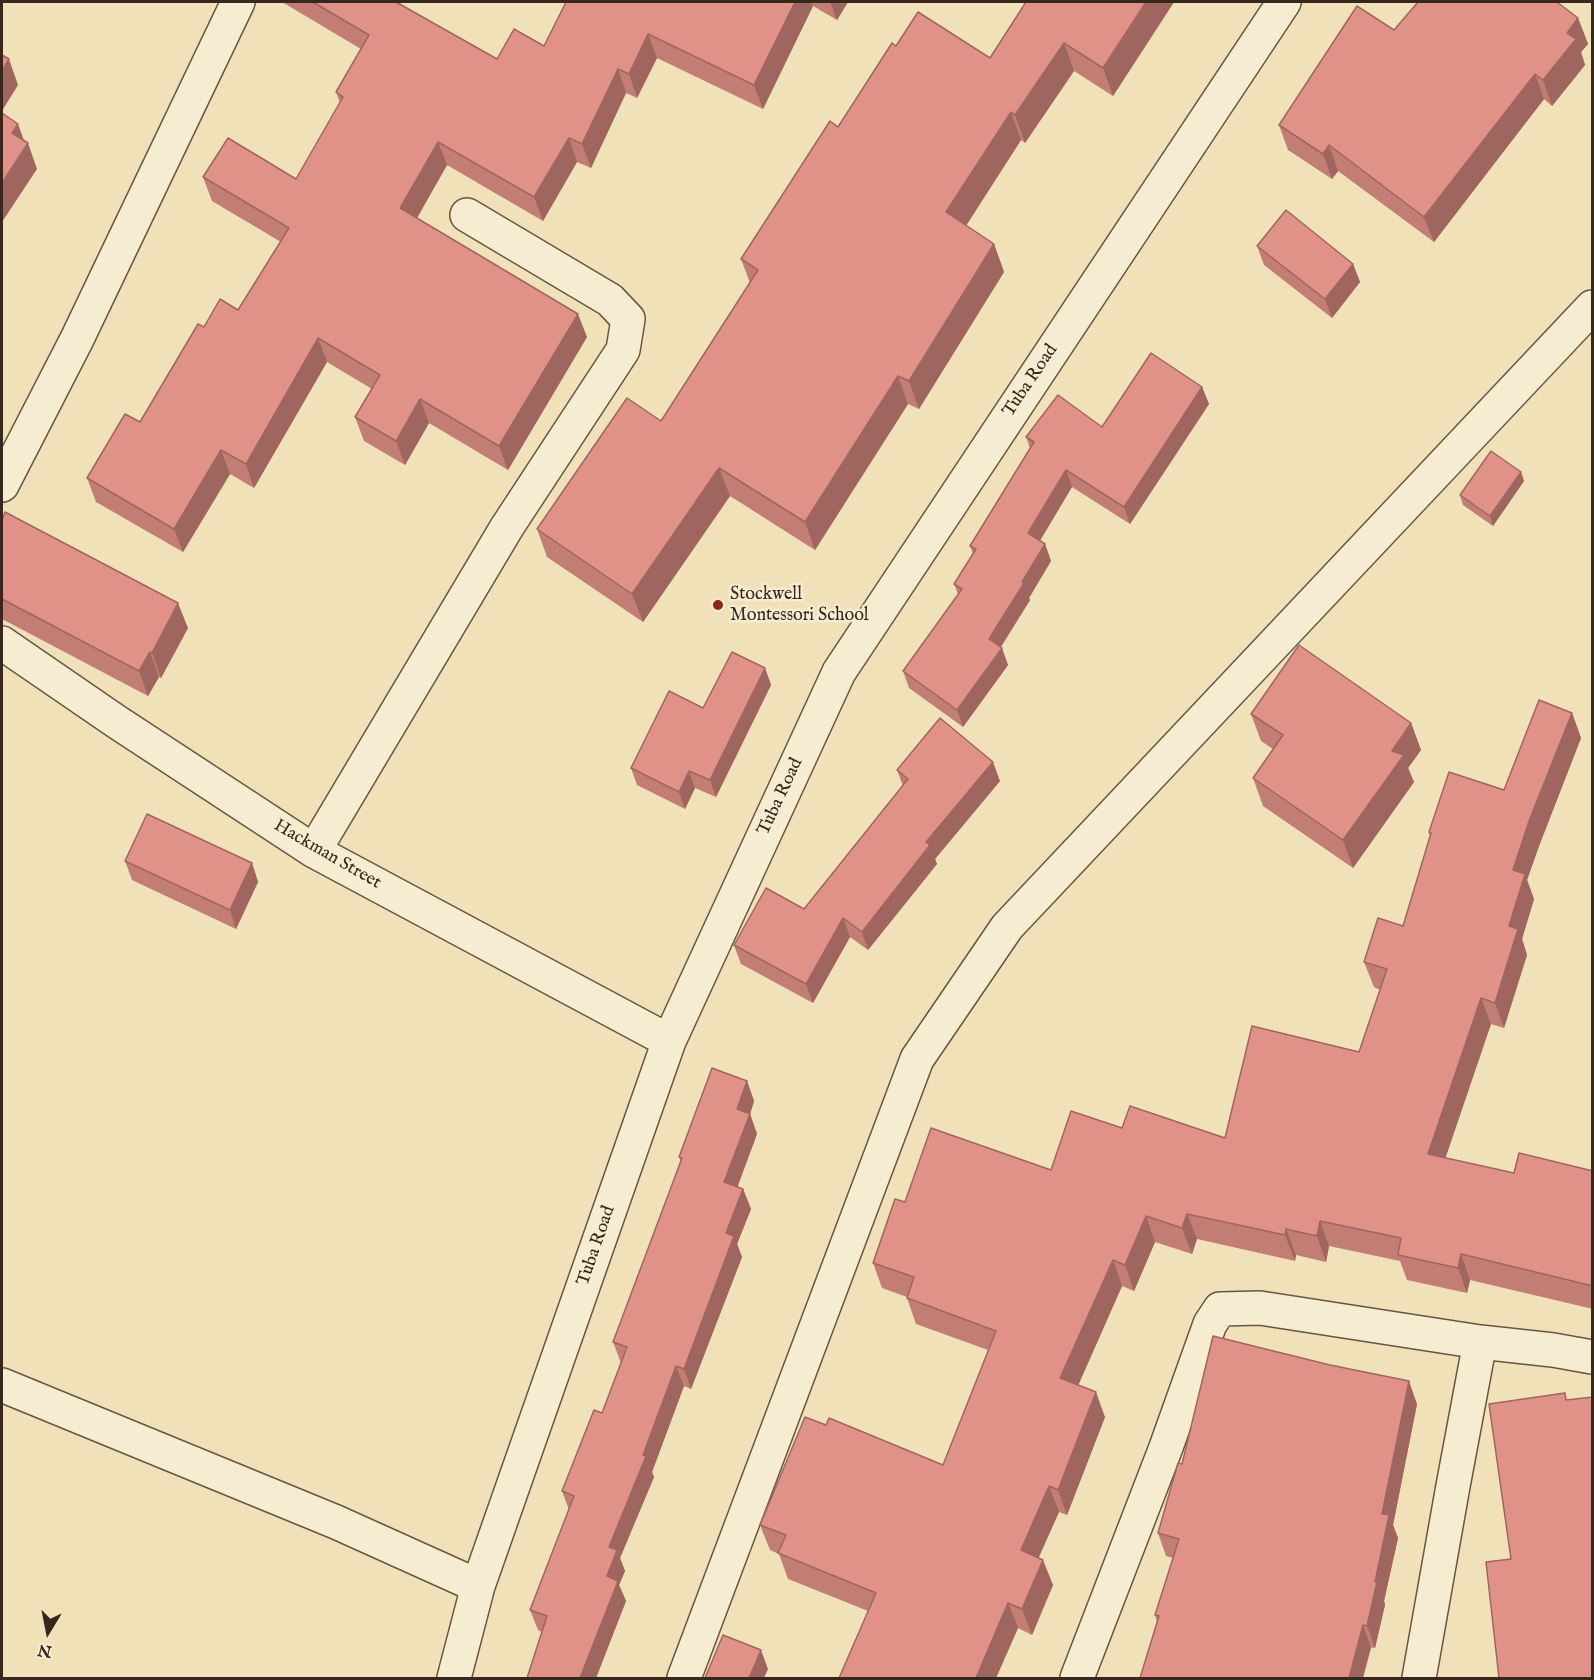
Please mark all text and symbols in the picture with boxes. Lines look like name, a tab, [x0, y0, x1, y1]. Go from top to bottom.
street label: Tuba Road	[999, 341, 1063, 421]
place label: Stockwell Montessori School	[730, 584, 869, 626]
marker: Stockwell Montessori School	[711, 598, 725, 612]
street label: Tuba Road	[754, 755, 808, 839]
street label: Hackman Street	[269, 816, 385, 894]
street label: Tuba Road	[573, 1203, 621, 1289]
north arrow	[18, 1602, 78, 1662]
text: N	[36, 1639, 53, 1661]

